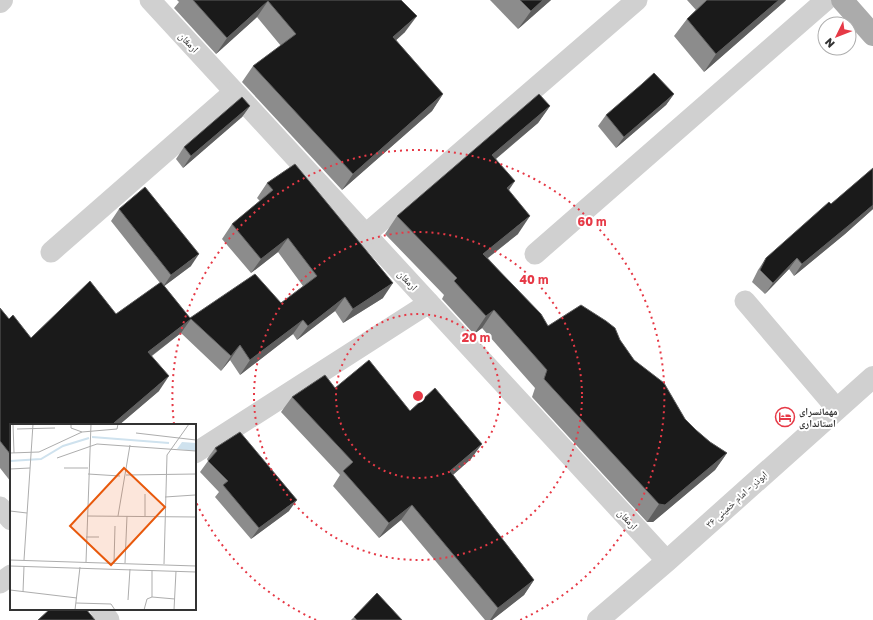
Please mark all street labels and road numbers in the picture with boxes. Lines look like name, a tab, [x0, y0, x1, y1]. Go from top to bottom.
street label: ارمغان	[176, 29, 201, 55]
street label: ارمغان	[395, 267, 420, 293]
street label: ابوذر - امام خمینی ۳۶	[703, 468, 771, 531]
street label: ارمغان	[615, 506, 640, 532]

